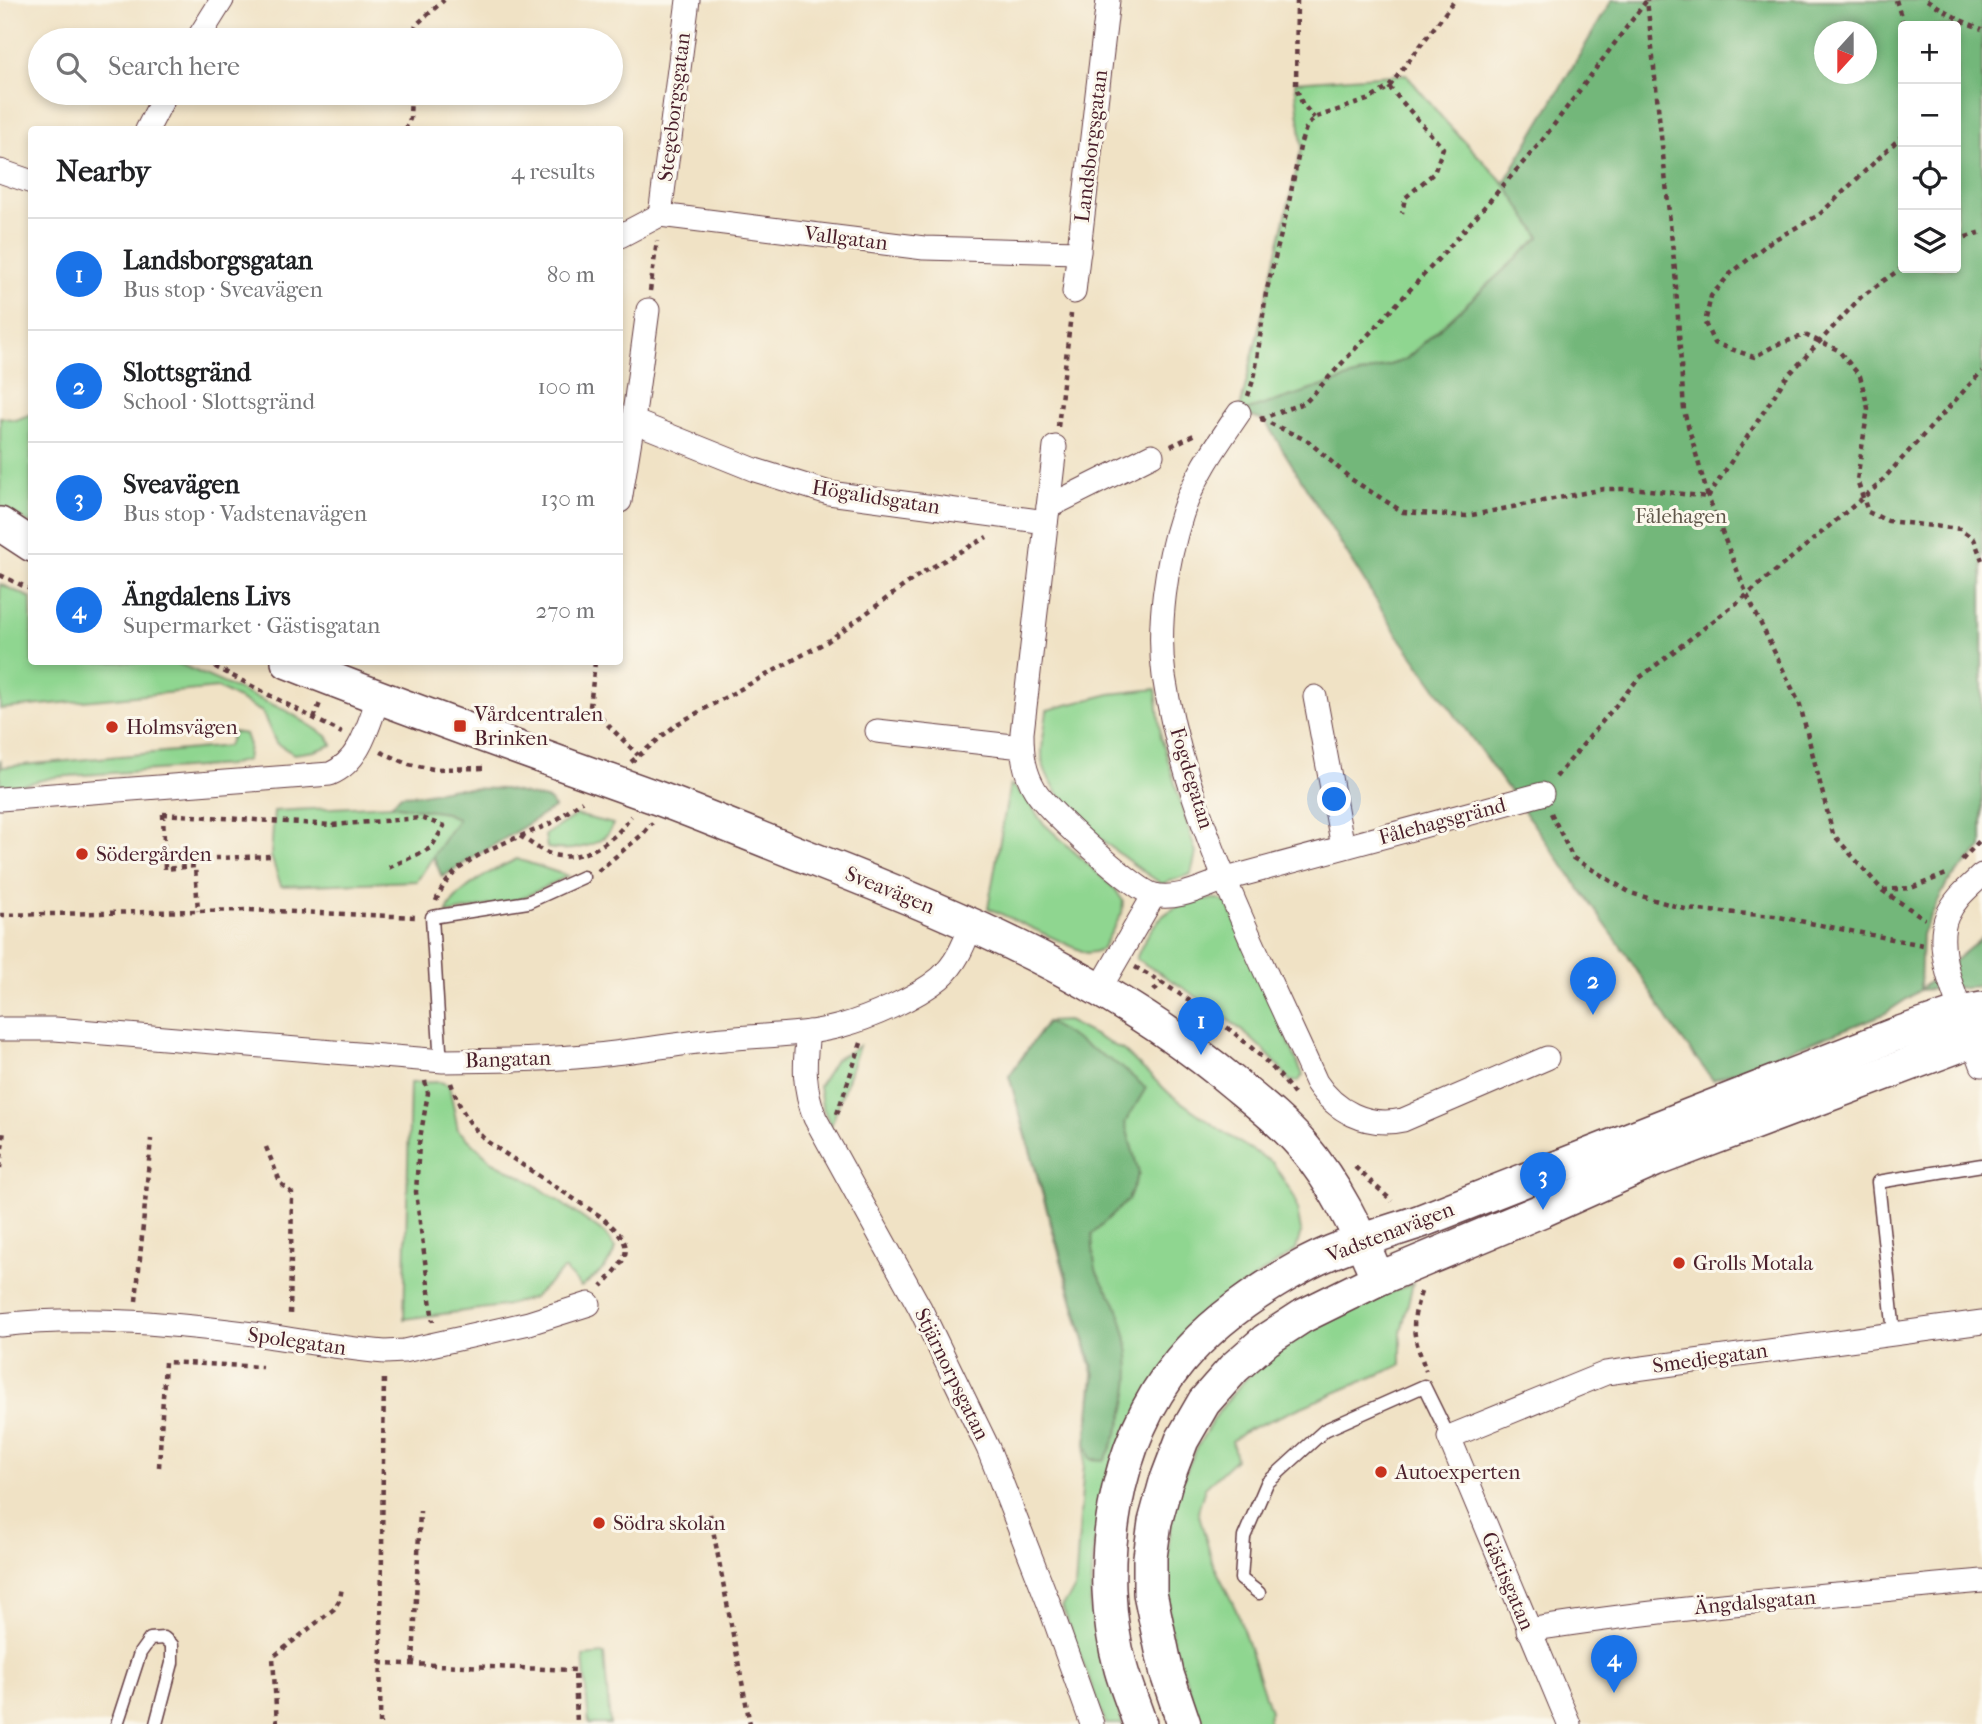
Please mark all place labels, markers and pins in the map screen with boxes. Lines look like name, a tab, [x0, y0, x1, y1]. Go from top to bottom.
place label: Vårdcentralen Brinken	[473, 702, 603, 750]
place label: Holmsvägen	[126, 715, 238, 739]
marker: Vårdcentralen Brinken	[452, 718, 468, 734]
marker: Holmsvägen	[104, 719, 120, 735]
place label: Södergården	[96, 842, 212, 866]
marker: Södergården	[74, 846, 90, 862]
pin: 2	[1570, 957, 1616, 1015]
pin: 1	[1178, 997, 1224, 1055]
pin: 3	[1520, 1152, 1566, 1210]
place label: Grolls Motala	[1693, 1251, 1814, 1275]
marker: Grolls Motala	[1671, 1255, 1687, 1271]
place label: Autoexperten	[1394, 1460, 1520, 1484]
marker: Autoexperten	[1373, 1464, 1389, 1480]
place label: Södra skolan	[613, 1511, 726, 1535]
marker: Södra skolan	[591, 1515, 607, 1531]
pin: 4	[1591, 1635, 1637, 1693]

